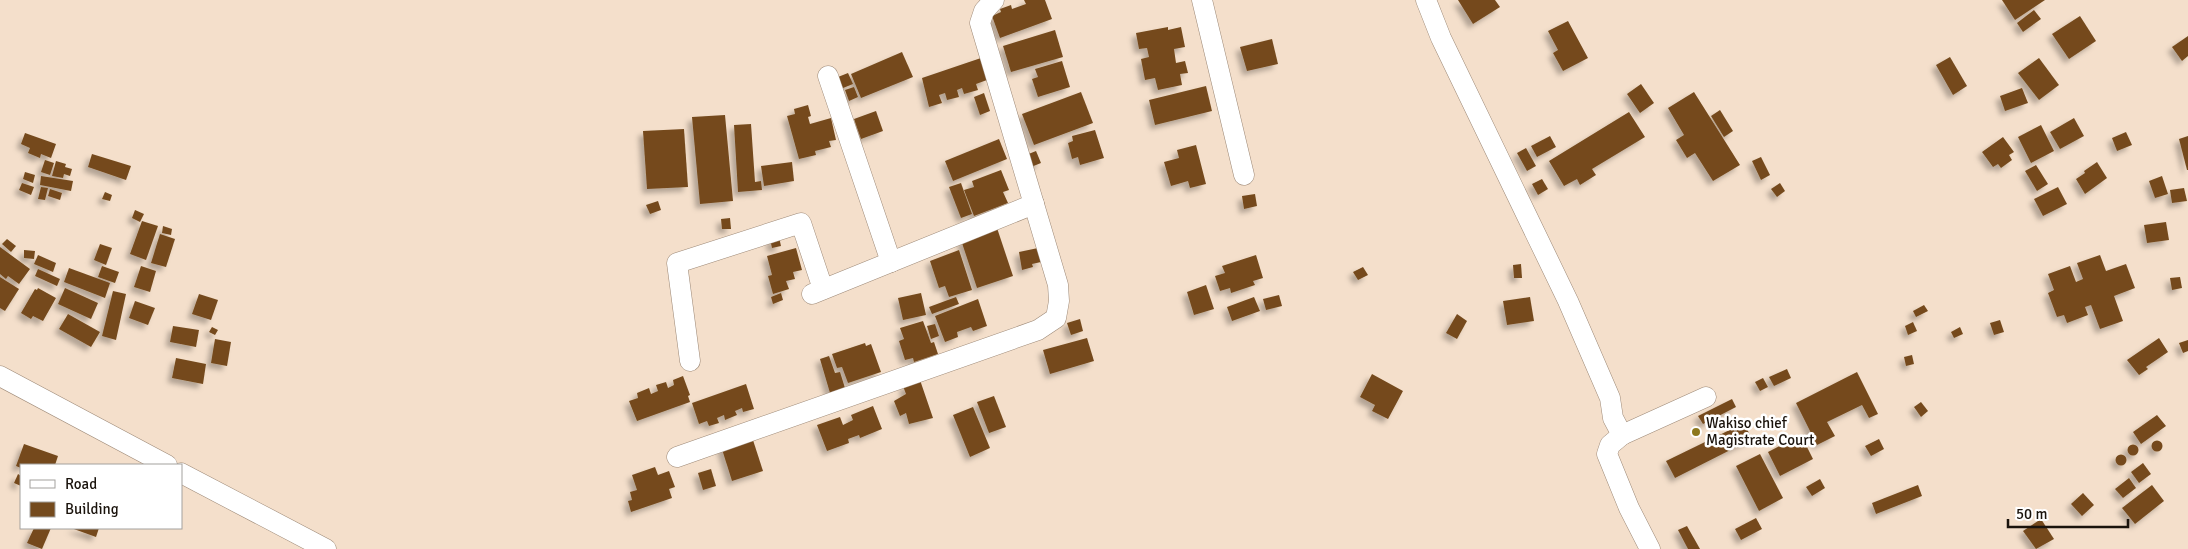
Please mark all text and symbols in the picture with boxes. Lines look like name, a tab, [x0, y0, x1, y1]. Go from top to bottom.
place label: Wakiso chief Magistrate Court	[1706, 414, 1814, 449]
marker: Wakiso chief Magistrate Court	[1690, 426, 1702, 438]
legend	[20, 464, 182, 529]
text: Road	[65, 475, 97, 493]
scale bar	[2008, 496, 2128, 528]
text: Building	[65, 500, 119, 518]
text: 50 m	[2016, 505, 2047, 523]

